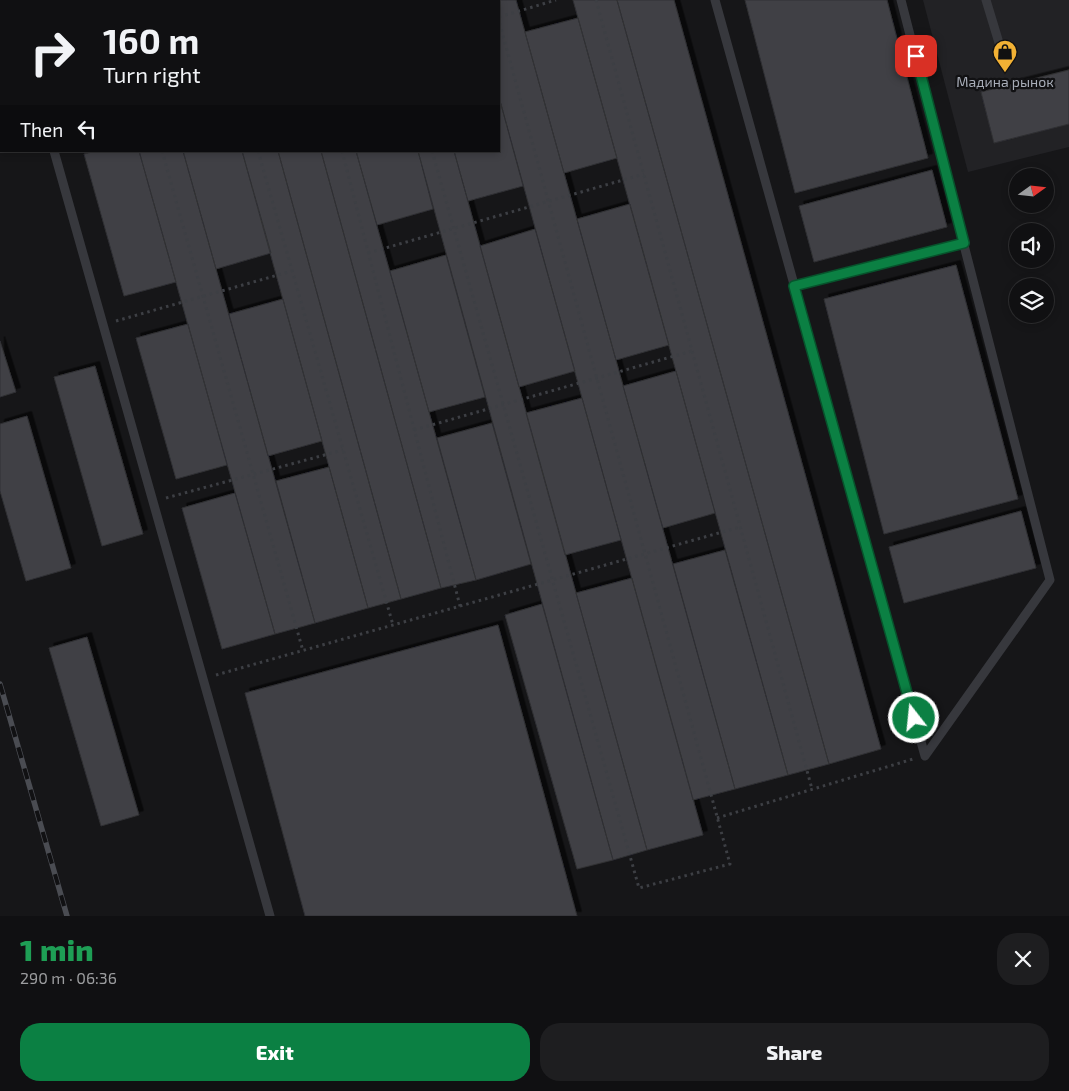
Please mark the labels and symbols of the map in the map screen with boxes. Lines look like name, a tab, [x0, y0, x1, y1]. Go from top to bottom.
pin	[895, 35, 937, 77]
shop icon: Мадина рынок	[992, 39, 1018, 73]
place label: Мадина рынок	[956, 73, 1054, 90]
north arrow	[1009, 168, 1054, 212]
position arrow	[887, 691, 939, 743]

